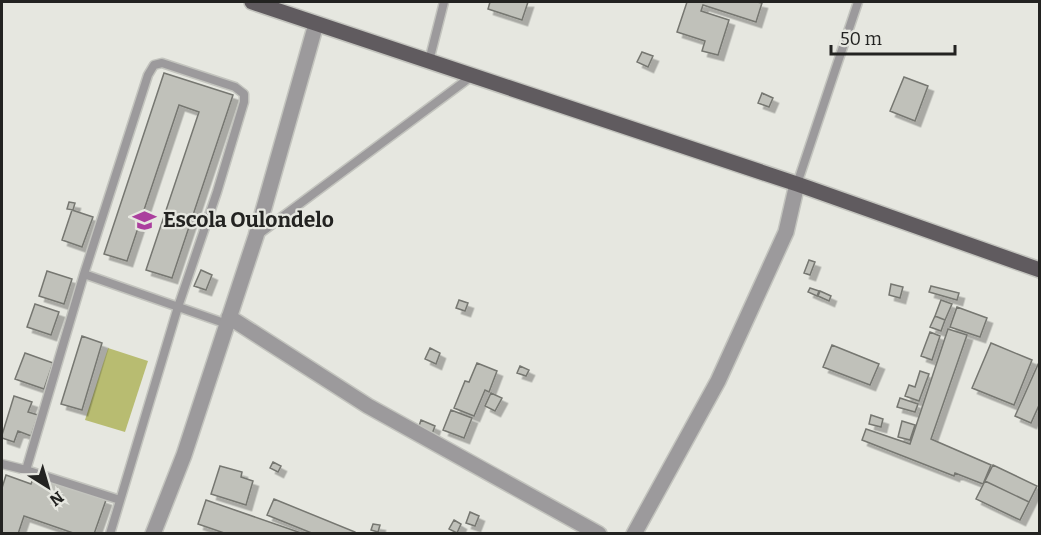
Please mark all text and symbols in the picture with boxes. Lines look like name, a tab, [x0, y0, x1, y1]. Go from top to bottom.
scale bar	[831, 18, 956, 56]
text: 50 m	[840, 28, 882, 50]
school or university icon: Escola Oulondelo	[132, 207, 158, 233]
place label: Escola Oulondelo	[163, 207, 334, 233]
north arrow	[18, 457, 78, 517]
text: N	[46, 487, 67, 510]

